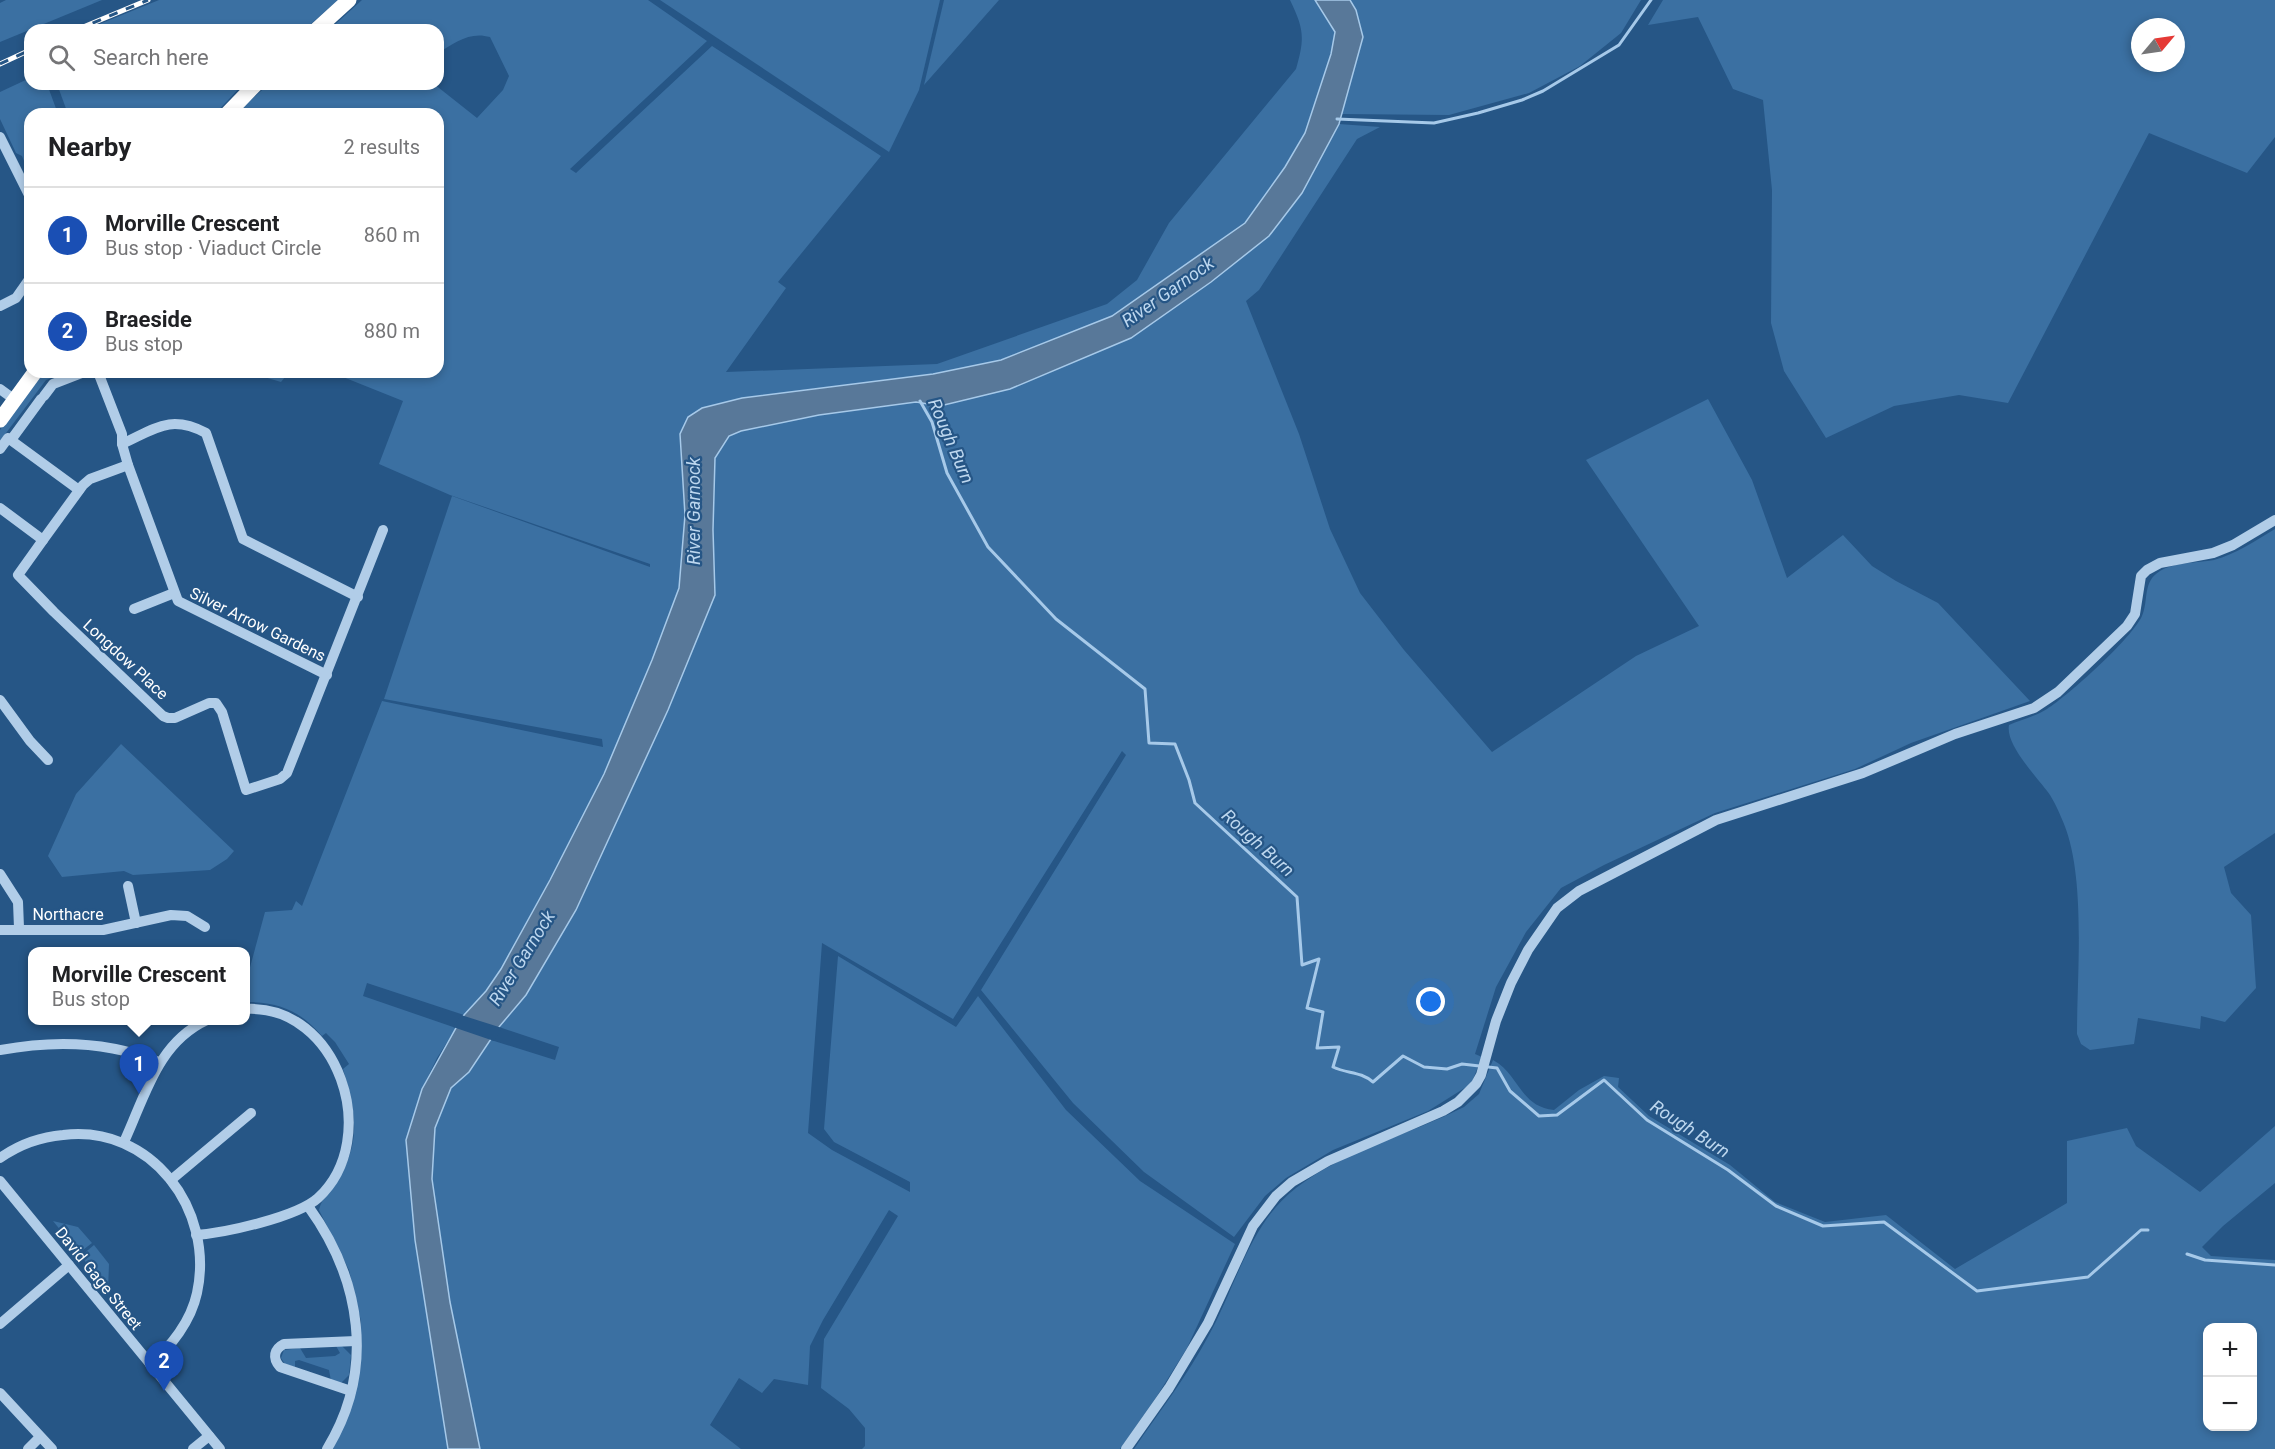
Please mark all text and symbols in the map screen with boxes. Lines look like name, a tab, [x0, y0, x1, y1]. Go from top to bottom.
north arrow	[2131, 18, 2185, 72]
search box	[24, 24, 444, 90]
icon: search	[45, 41, 78, 74]
text: Search here	[93, 45, 209, 70]
text: Nearby	[48, 132, 131, 162]
text: 2 results	[344, 135, 420, 159]
text: Morville Crescent	[105, 211, 279, 236]
text: 1	[62, 223, 73, 247]
text: 860 m	[364, 223, 420, 247]
text: Bus stop · Viaduct Circle	[105, 236, 321, 260]
water label: River Garnock	[1118, 251, 1219, 331]
text: Braeside	[105, 307, 192, 332]
text: 2	[62, 319, 73, 343]
text: 880 m	[364, 319, 420, 343]
text: Bus stop	[105, 332, 183, 356]
water label: Rough Burn	[924, 395, 979, 486]
water label: River Garnock	[683, 456, 704, 565]
street label: Silver Arrow Gardens	[187, 583, 329, 666]
street label: Longdow Place	[79, 615, 172, 704]
water label: Rough Burn	[1218, 805, 1299, 881]
street label: Northacre	[32, 905, 104, 924]
water label: River Garnock	[484, 905, 560, 1009]
popup	[28, 947, 250, 1025]
text: Morville Crescent	[52, 962, 226, 987]
text: Bus stop	[52, 987, 130, 1011]
your location	[1416, 987, 1445, 1016]
pin: 1	[120, 1044, 158, 1094]
water label: Rough Burn	[1647, 1095, 1734, 1162]
street label: David Gage Street	[51, 1223, 146, 1334]
map controls	[2203, 1323, 2257, 1431]
button: +	[2203, 1323, 2257, 1377]
pin: 2	[144, 1342, 184, 1391]
button: −	[2203, 1377, 2257, 1431]

